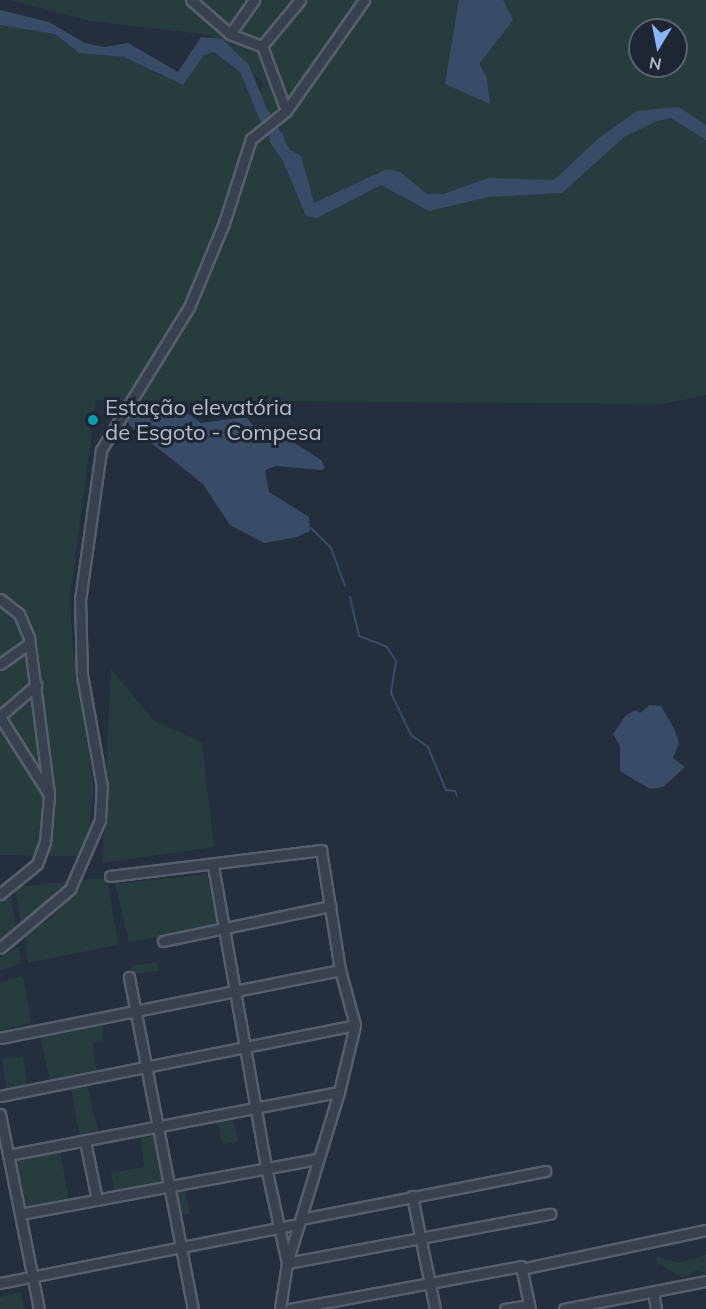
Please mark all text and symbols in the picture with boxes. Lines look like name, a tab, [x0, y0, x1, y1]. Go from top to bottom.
north arrow	[628, 18, 688, 78]
text: N	[648, 53, 663, 75]
place label: Estação elevatória de Esgoto - Compesa	[105, 394, 322, 446]
marker: Estação elevatória de Esgoto - Compesa	[86, 413, 100, 427]

